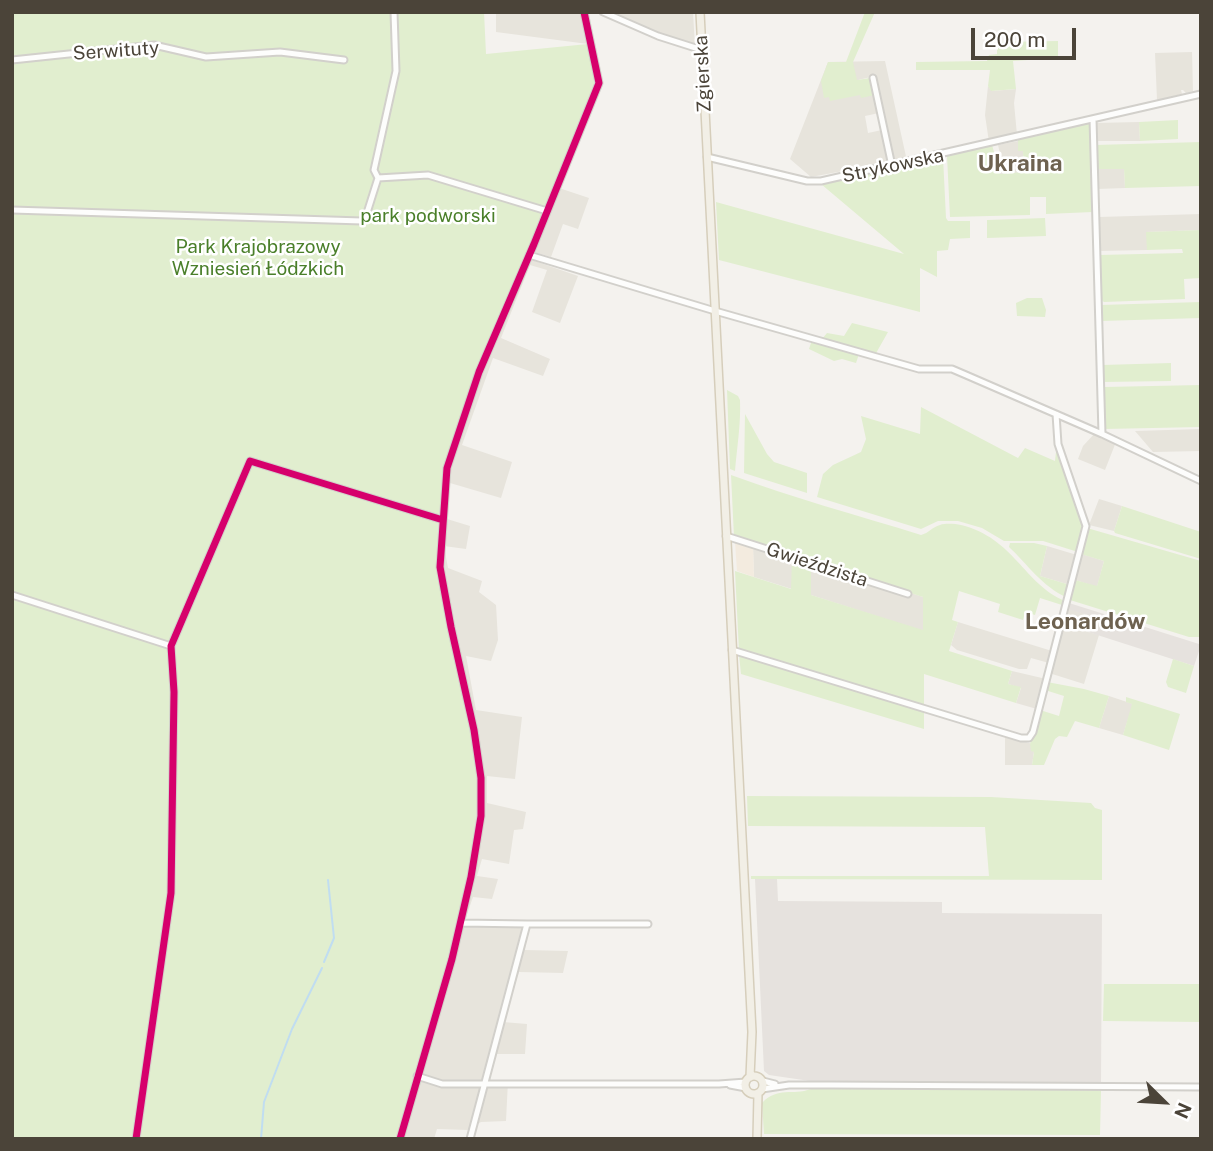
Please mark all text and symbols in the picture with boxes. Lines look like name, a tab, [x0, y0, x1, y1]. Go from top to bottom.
scale bar	[975, 14, 1080, 58]
text: 200 m	[984, 27, 1045, 52]
street label: Zgierska	[690, 35, 716, 113]
street label: Serwituty	[72, 37, 160, 65]
street label: Strykowska	[840, 144, 946, 188]
district label: Ukraina	[977, 150, 1063, 178]
park label: park podworski	[360, 205, 496, 227]
park label: Park Krajobrazowy Wzniesień Łódzkich	[172, 236, 344, 280]
street label: Gwieździsta	[763, 538, 871, 592]
district label: Leonardów	[1025, 608, 1145, 636]
north arrow	[1129, 1067, 1199, 1137]
text: N	[1170, 1099, 1196, 1122]

